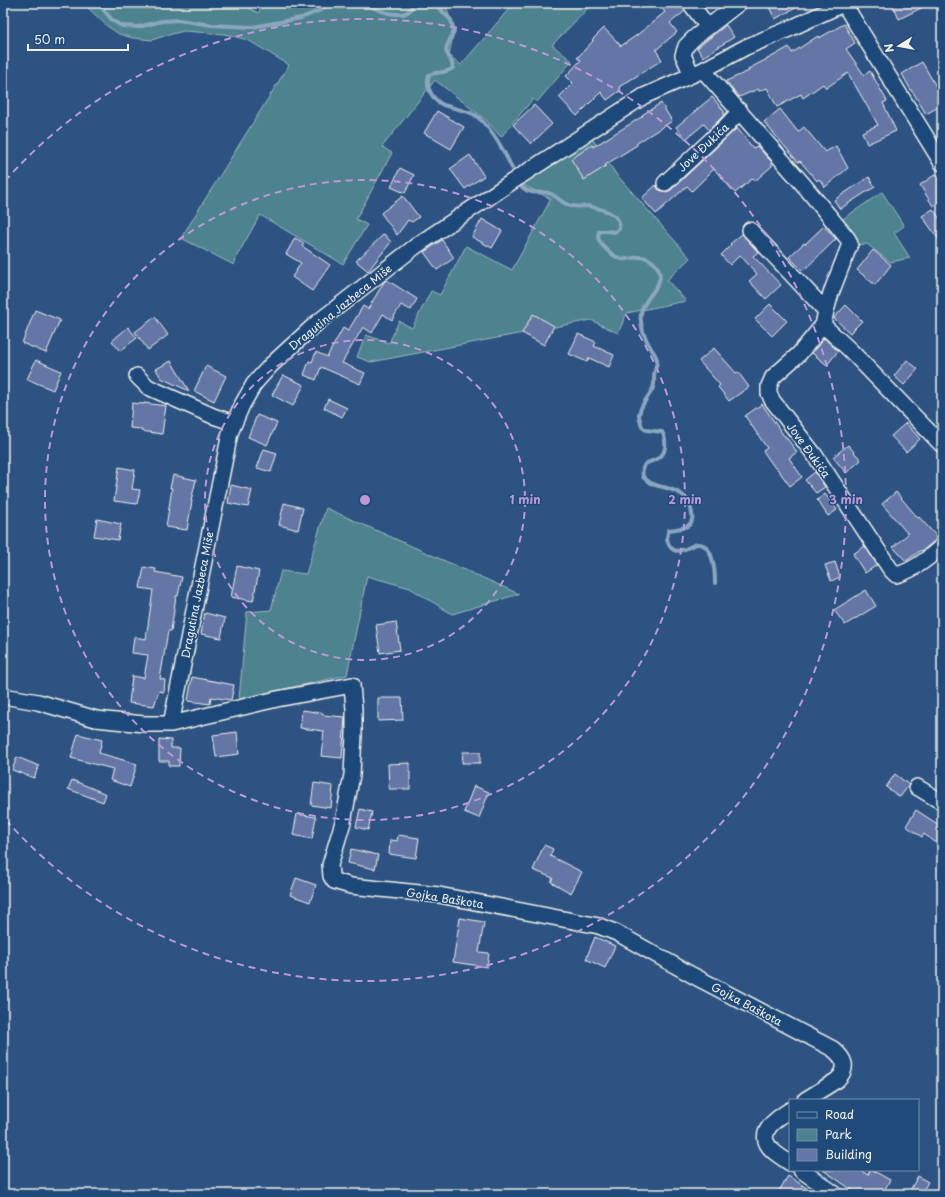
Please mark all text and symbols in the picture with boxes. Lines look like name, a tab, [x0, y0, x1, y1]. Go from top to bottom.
scale bar	[28, 26, 128, 52]
north arrow	[879, 26, 919, 66]
text: 50 m	[34, 30, 65, 48]
text: N	[879, 42, 898, 54]
street label: Jove Đukića	[674, 119, 733, 175]
street label: Dragutina Jazbeca Miše	[285, 260, 396, 354]
street label: Jove Đukića	[783, 419, 835, 481]
text: 1 min	[509, 490, 541, 508]
text: 2 min	[668, 490, 702, 508]
text: 3 min	[829, 490, 863, 508]
centre of rings	[358, 493, 372, 507]
street label: Dragutina Jazbeca Miše	[176, 530, 218, 660]
street label: Gojka Baškota	[405, 883, 485, 913]
street label: Gojka Baškota	[708, 978, 786, 1030]
legend	[789, 1099, 919, 1171]
text: Road	[825, 1105, 854, 1123]
text: Park	[825, 1125, 852, 1143]
text: Building	[825, 1145, 872, 1163]

